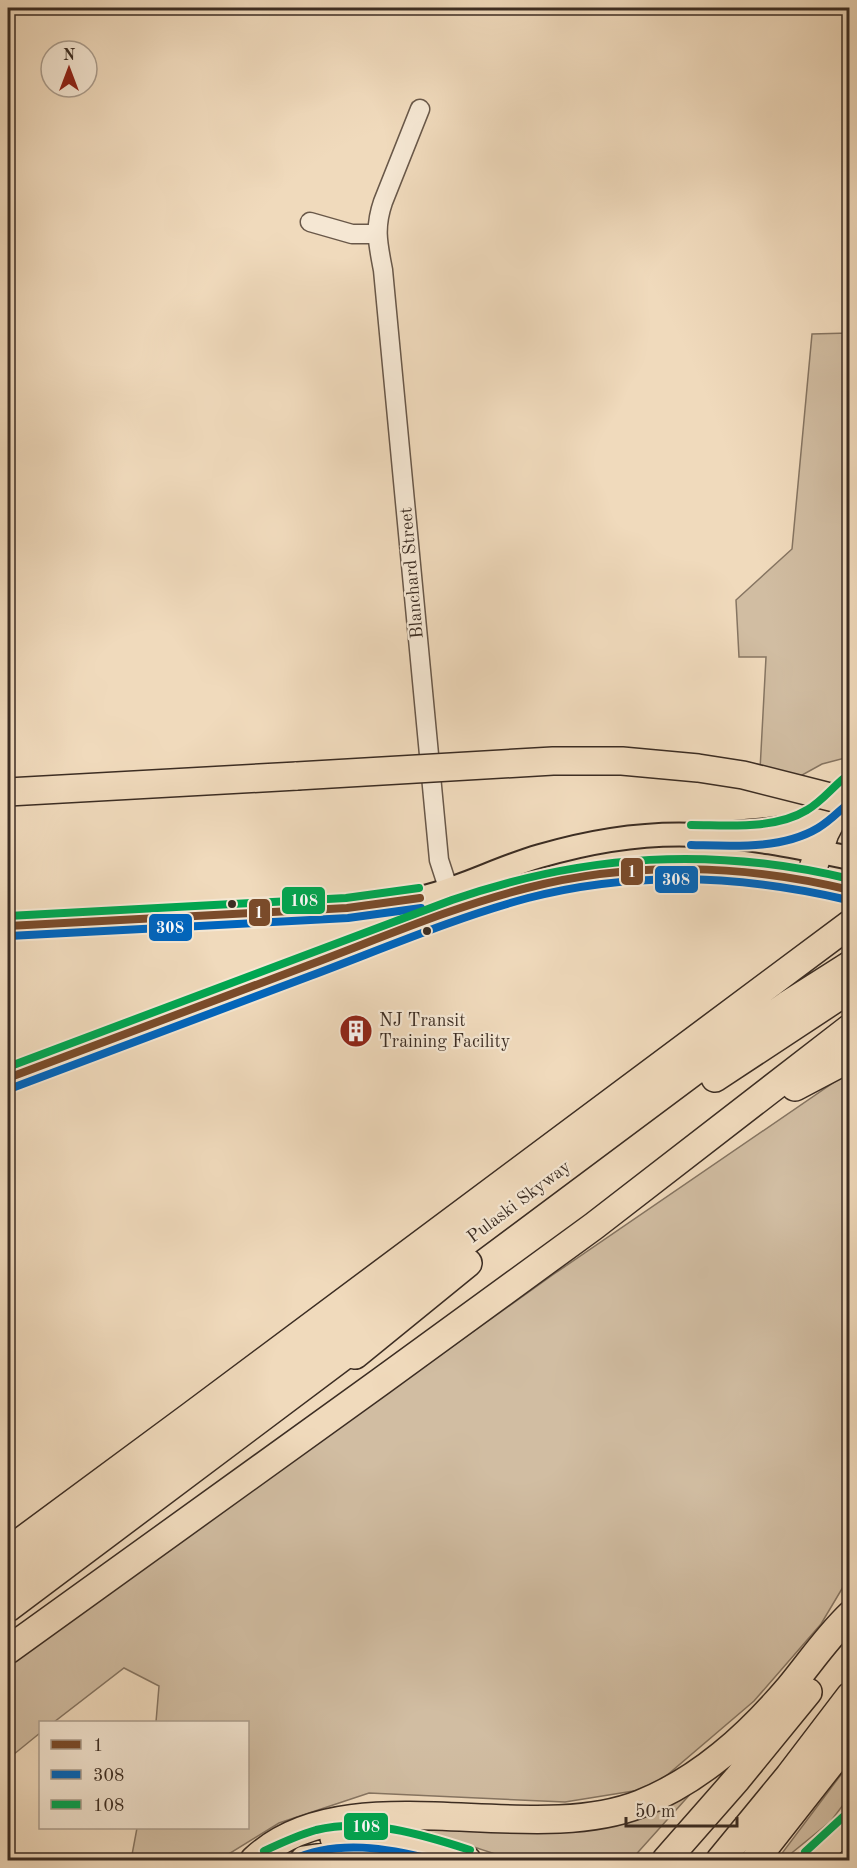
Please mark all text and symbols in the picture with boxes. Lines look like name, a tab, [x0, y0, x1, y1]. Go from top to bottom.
north arrow	[39, 39, 99, 99]
text: N	[63, 48, 76, 64]
street label: Blanchard Street	[397, 506, 427, 640]
line badge: 1	[620, 857, 644, 886]
text: 1	[627, 865, 637, 881]
line badge: 308	[654, 865, 699, 894]
text: 308	[662, 873, 690, 889]
line badge: 108	[281, 886, 326, 915]
text: 108	[290, 894, 318, 910]
unlabelled marker	[226, 898, 238, 910]
line badge: 1	[248, 898, 271, 927]
text: 1	[254, 906, 264, 922]
line badge: 308	[148, 913, 193, 942]
text: 308	[156, 921, 184, 937]
unlabelled marker	[421, 925, 433, 937]
place label: NJ Transit Training Facility	[379, 1012, 511, 1051]
building icon: NJ Transit Training Facility	[338, 1013, 374, 1049]
street label: Pulaski Skyway	[464, 1157, 574, 1247]
legend	[39, 1721, 249, 1829]
text: 1	[93, 1737, 103, 1755]
text: 308	[93, 1767, 124, 1785]
scale bar	[626, 1790, 737, 1828]
text: 108	[93, 1797, 124, 1815]
text: 50 m	[635, 1803, 675, 1821]
line badge: 108	[343, 1812, 389, 1841]
text: 108	[352, 1820, 380, 1836]

